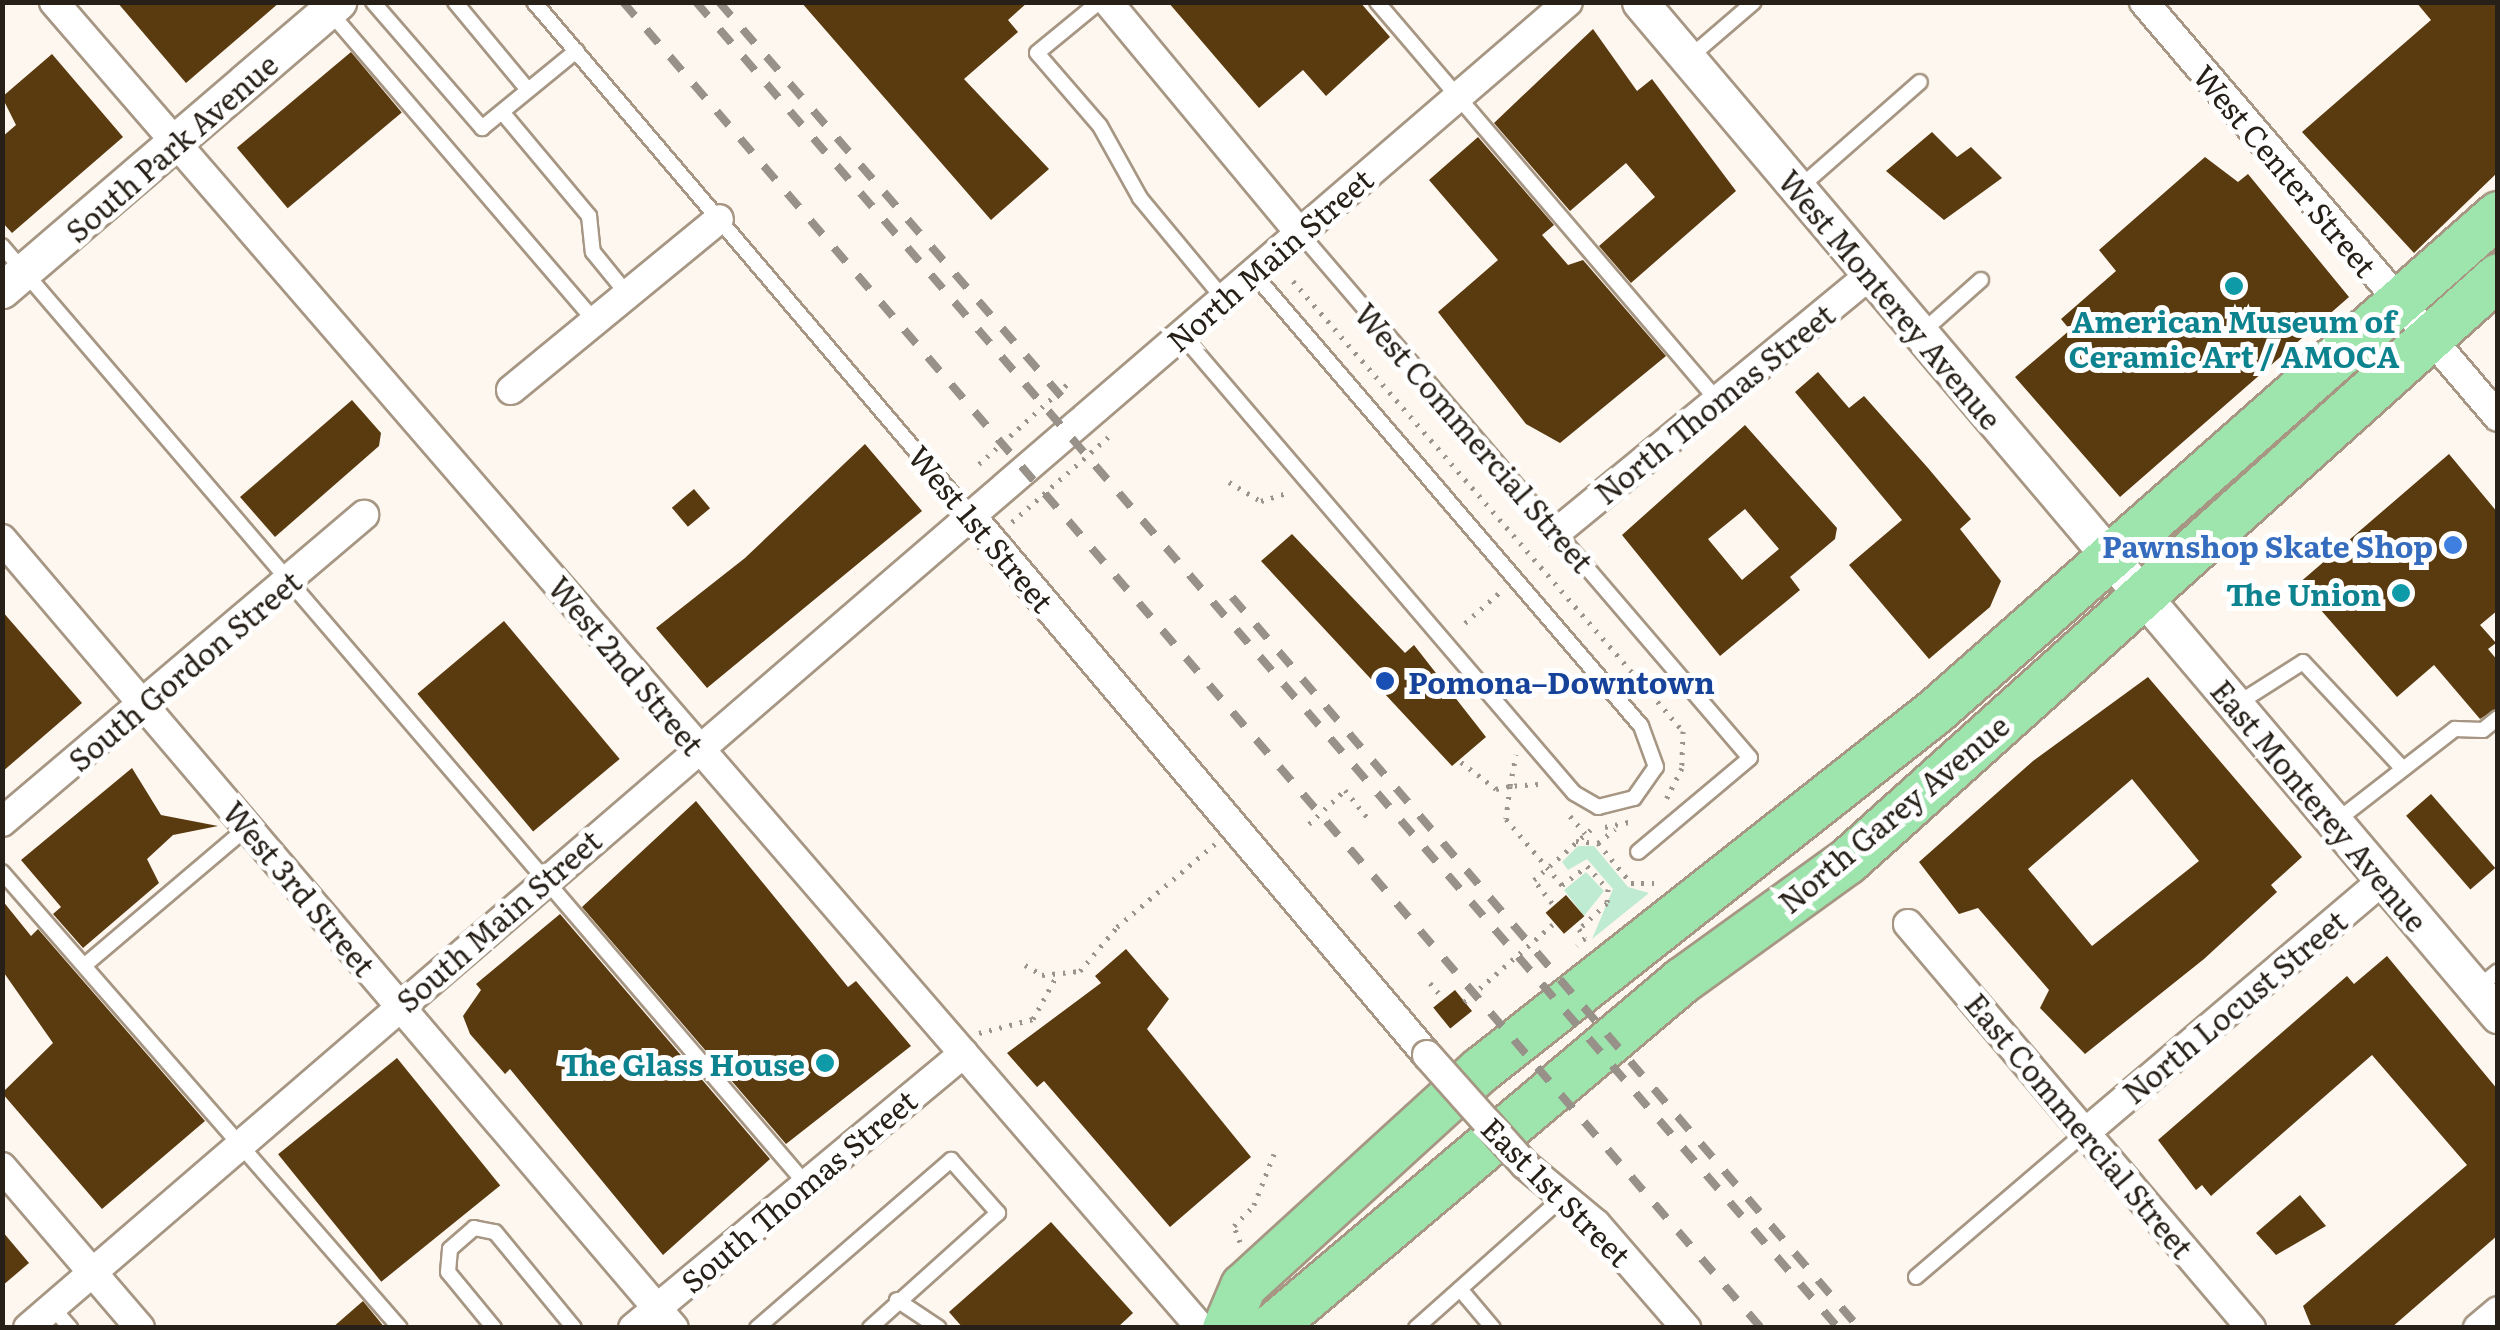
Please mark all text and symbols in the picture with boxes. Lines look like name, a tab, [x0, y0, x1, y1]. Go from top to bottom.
street label: South Park Avenue	[58, 45, 284, 249]
street label: West Center Street	[2187, 57, 2385, 283]
street label: North Main Street	[1159, 160, 1379, 358]
street label: West Monterey Avenue	[1772, 162, 2010, 436]
marker: American Museum of Ceramic Art / AMOCA	[2223, 275, 2245, 297]
street label: West Commercial Street	[1348, 295, 1602, 579]
street label: North Thomas Street	[1587, 295, 1841, 511]
place label: American Museum of Ceramic Art / AMOCA	[2069, 302, 2399, 372]
street label: West 1st Street	[902, 438, 1062, 618]
place label: Pawnshop Skate Shop	[2102, 527, 2433, 563]
marker: Pawnshop Skate Shop	[2442, 534, 2464, 556]
street label: South Gordon Street	[60, 562, 308, 778]
street label: West 2nd Street	[542, 569, 712, 761]
place label: The Union	[2226, 575, 2381, 611]
marker: The Union	[2390, 582, 2412, 604]
place label: Pomona–Downtown	[1408, 663, 1715, 699]
marker: Pomona–Downtown	[1372, 668, 1398, 694]
street label: East Monterey Avenue	[2204, 672, 2436, 938]
street label: North Garey Avenue	[1771, 706, 2015, 920]
street label: West 3rd Street	[217, 793, 383, 983]
street label: South Main Street	[389, 822, 607, 1018]
street label: North Locust Street	[2115, 902, 2353, 1110]
street label: East Commercial Street	[1959, 985, 2201, 1265]
place label: The Glass House	[561, 1045, 805, 1081]
marker: The Glass House	[814, 1052, 836, 1074]
street label: South Thomas Street	[673, 1081, 923, 1299]
street label: East 1st Street	[1475, 1109, 1639, 1273]

